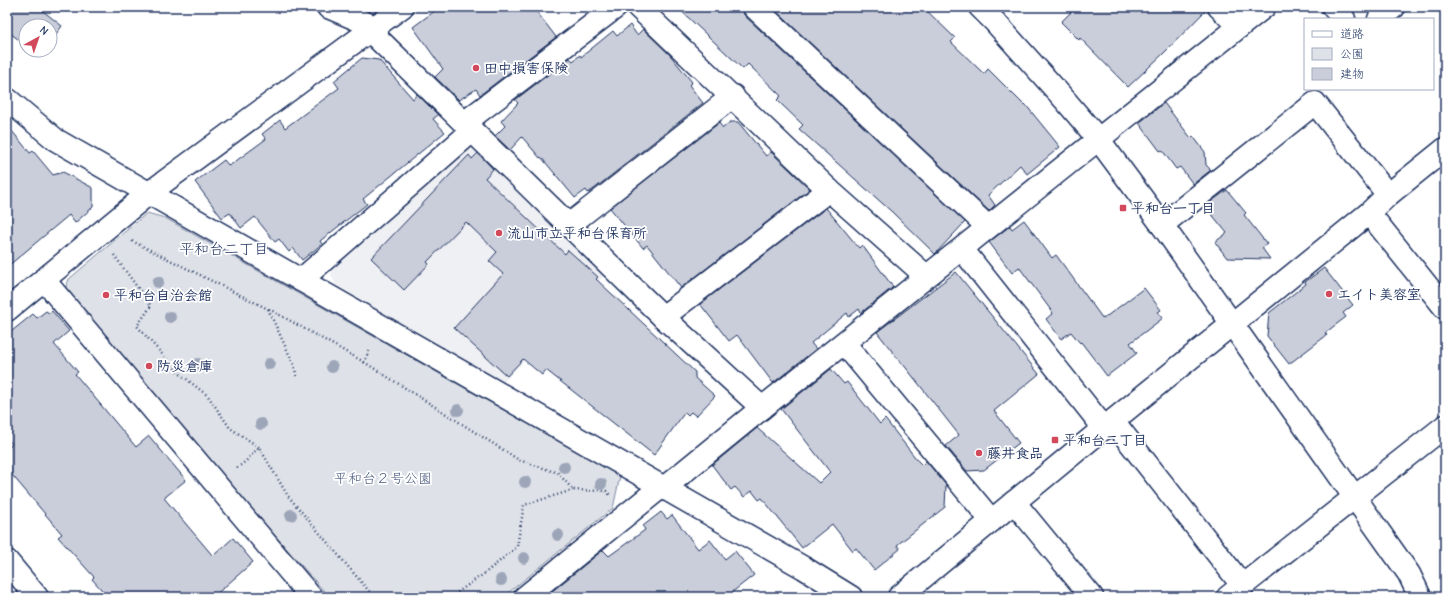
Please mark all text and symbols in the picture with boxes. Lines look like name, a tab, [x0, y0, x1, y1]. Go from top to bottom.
north arrow	[18, 18, 58, 58]
legend	[1304, 18, 1434, 90]
text: N	[37, 23, 51, 38]
text: 道路	[1340, 27, 1364, 41]
text: 公園	[1340, 47, 1364, 61]
place label: 田中損害保険	[484, 60, 568, 77]
marker: 田中損害保険	[471, 63, 481, 73]
text: 建物	[1340, 67, 1364, 81]
place label: 平和台一丁目	[1131, 200, 1215, 217]
marker: 平和台一丁目	[1118, 203, 1128, 213]
place label: 流山市立平和台保育所	[507, 225, 647, 242]
marker: 流山市立平和台保育所	[494, 228, 504, 238]
district label: 平和台二丁目	[179, 240, 269, 258]
place label: エイト美容室	[1337, 286, 1421, 303]
place label: 平和台自治会館	[114, 287, 212, 304]
marker: エイト美容室	[1324, 289, 1334, 299]
marker: 平和台自治会館	[101, 290, 111, 300]
place label: 防災倉庫	[157, 358, 213, 375]
marker: 防災倉庫	[144, 361, 154, 371]
place label: 平和台二丁目	[1063, 432, 1147, 449]
marker: 平和台二丁目	[1050, 435, 1060, 445]
place label: 藤井食品	[987, 445, 1043, 462]
marker: 藤井食品	[974, 448, 984, 458]
park label: 平和台２号公園	[334, 470, 432, 487]

